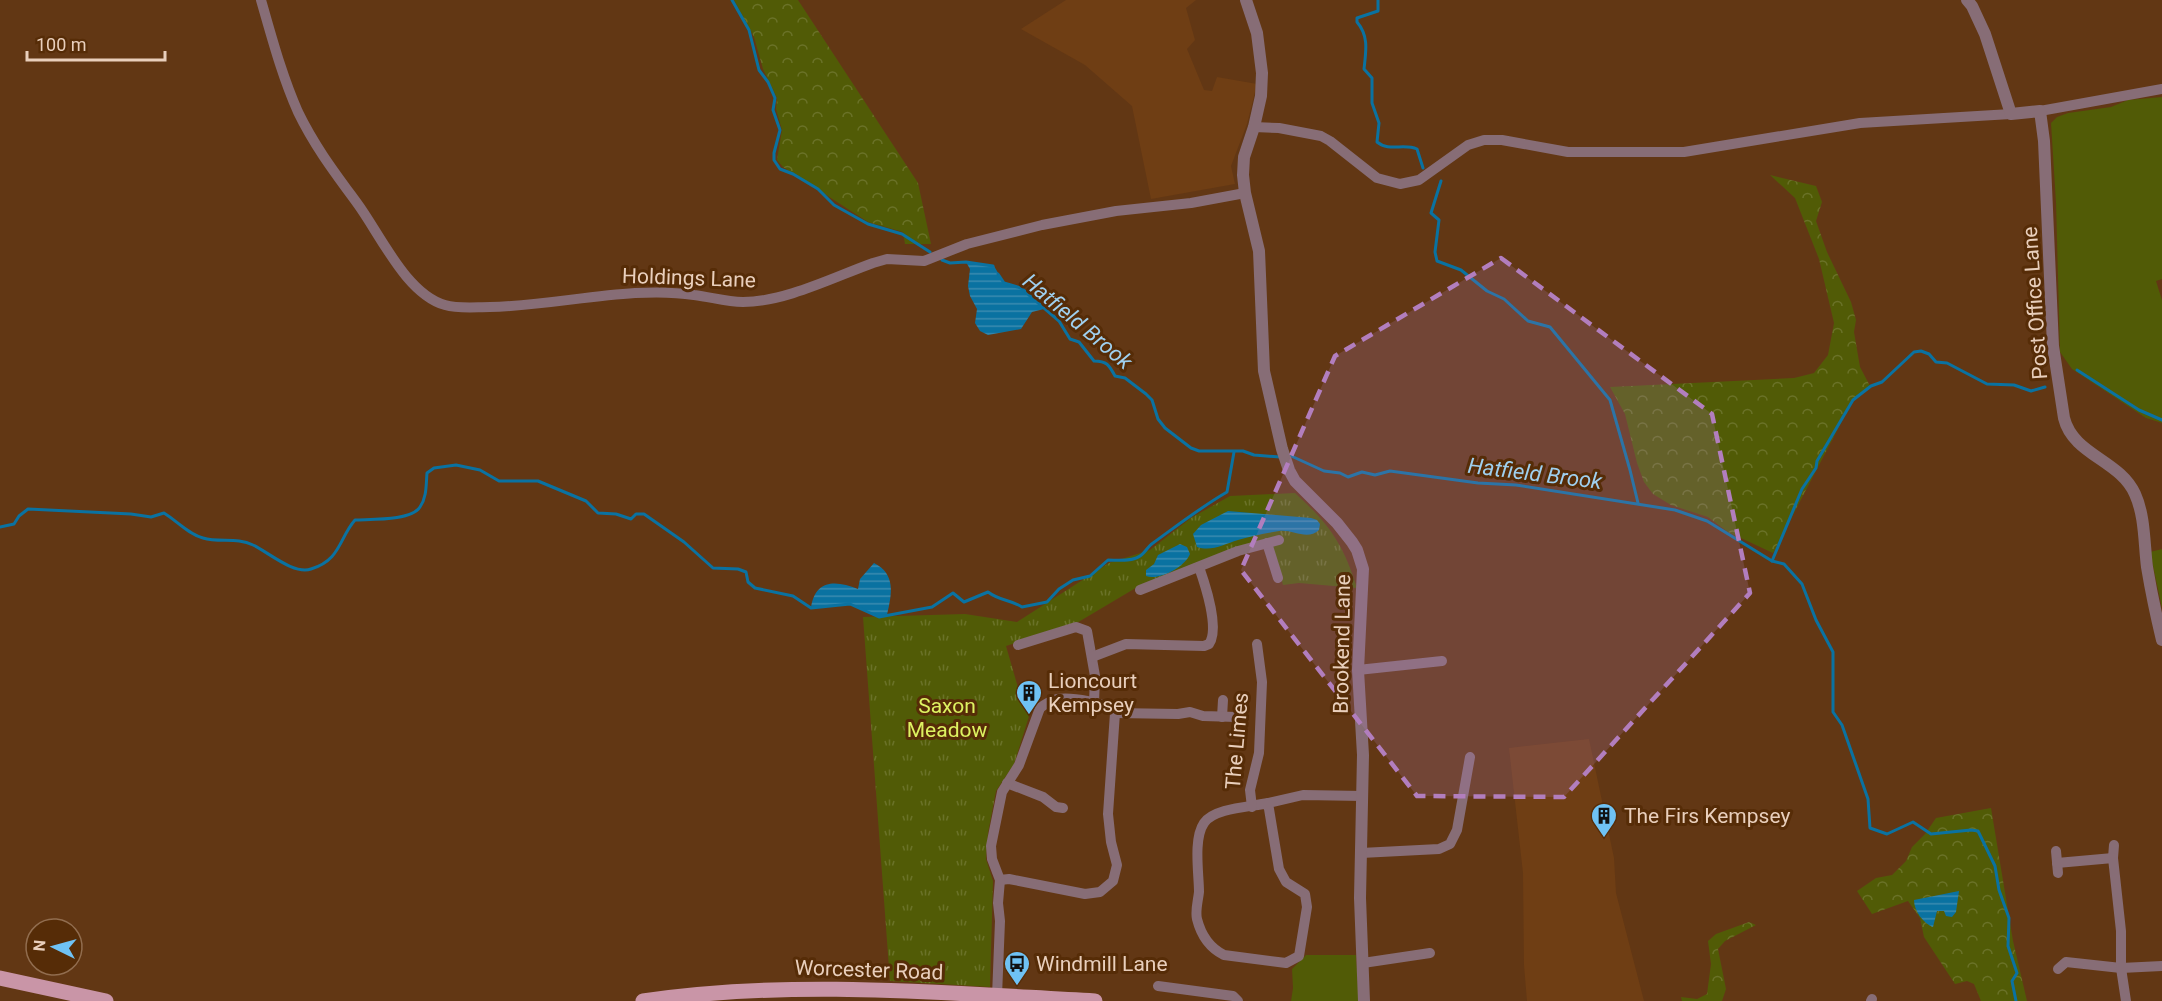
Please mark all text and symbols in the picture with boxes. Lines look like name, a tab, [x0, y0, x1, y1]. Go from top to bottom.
scale bar	[27, 24, 165, 62]
text: 100 m	[36, 34, 87, 55]
street label: Post Office Lane	[2018, 226, 2052, 380]
street label: Holdings Lane	[622, 264, 756, 292]
water label: Hatfield Brook	[1018, 268, 1138, 375]
water label: Hatfield Brook	[1466, 453, 1605, 494]
street label: Brookend Lane	[1329, 574, 1355, 714]
place label: Lioncourt Kempsey	[1048, 669, 1137, 717]
building icon: Lioncourt Kempsey	[1014, 678, 1044, 716]
street label: The Limes	[1221, 692, 1253, 790]
park label: Saxon Meadow	[907, 694, 987, 742]
building icon: The Firs Kempsey	[1589, 801, 1619, 839]
place label: The Firs Kempsey	[1624, 804, 1790, 828]
north arrow	[24, 917, 84, 977]
text: N	[30, 939, 50, 952]
bus stop icon: Windmill Lane	[1002, 949, 1032, 987]
place label: Windmill Lane	[1036, 952, 1168, 976]
street label: Worcester Road	[794, 955, 944, 985]

